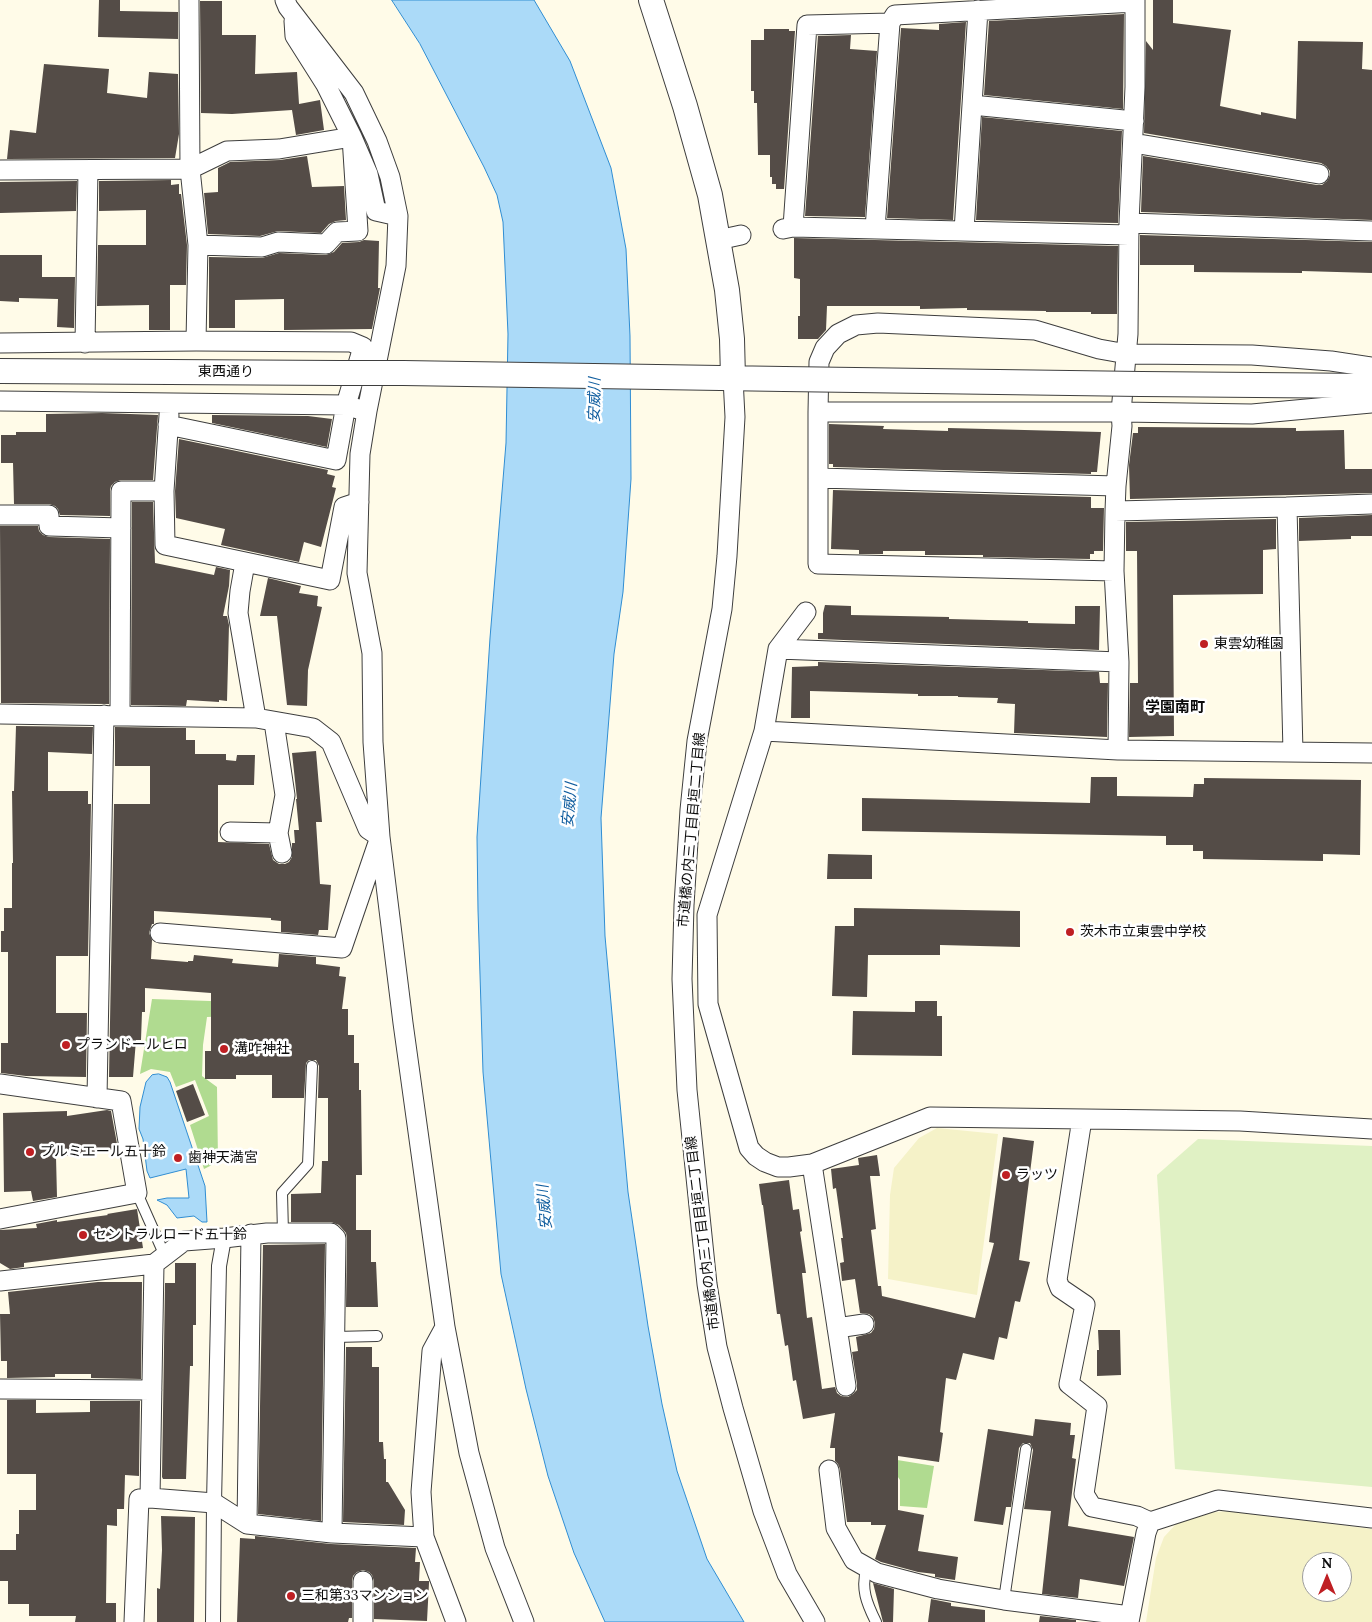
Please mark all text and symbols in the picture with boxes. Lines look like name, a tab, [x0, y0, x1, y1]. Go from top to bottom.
street label: 東西通り	[198, 364, 254, 380]
water label: 安威川	[586, 377, 604, 423]
place label: 東雲幼稚園	[1214, 636, 1284, 652]
marker: 東雲幼稚園	[1198, 638, 1210, 650]
district label: 学園南町	[1145, 699, 1205, 717]
street label: 市道橋の内三丁目目垣二丁目線	[675, 732, 709, 928]
water label: 安威川	[559, 782, 581, 828]
place label: 茨木市立東雲中学校	[1080, 924, 1206, 940]
marker: 茨木市立東雲中学校	[1064, 926, 1076, 938]
place label: プランドールヒロ	[76, 1037, 188, 1053]
marker: プランドールヒロ	[60, 1039, 72, 1051]
place label: 溝咋神社	[234, 1041, 290, 1057]
marker: 溝咋神社	[218, 1043, 230, 1055]
street label: 市道橋の内三丁目目垣二丁目線	[683, 1135, 723, 1331]
place label: プルミエール五十鈴	[40, 1144, 166, 1160]
marker: プルミエール五十鈴	[24, 1146, 36, 1158]
place label: 歯神天満宮	[188, 1150, 258, 1166]
marker: 歯神天満宮	[172, 1152, 184, 1164]
place label: ラッツ	[1016, 1167, 1058, 1183]
marker: ラッツ	[1000, 1169, 1012, 1181]
water label: 安威川	[534, 1184, 556, 1230]
place label: セントラルロード五十鈴	[93, 1227, 247, 1243]
marker: セントラルロード五十鈴	[77, 1229, 89, 1241]
north arrow	[1302, 1552, 1352, 1602]
text: N	[1322, 1554, 1332, 1572]
place label: 三和第33マンション	[301, 1588, 429, 1604]
marker: 三和第33マンション	[285, 1590, 297, 1602]

